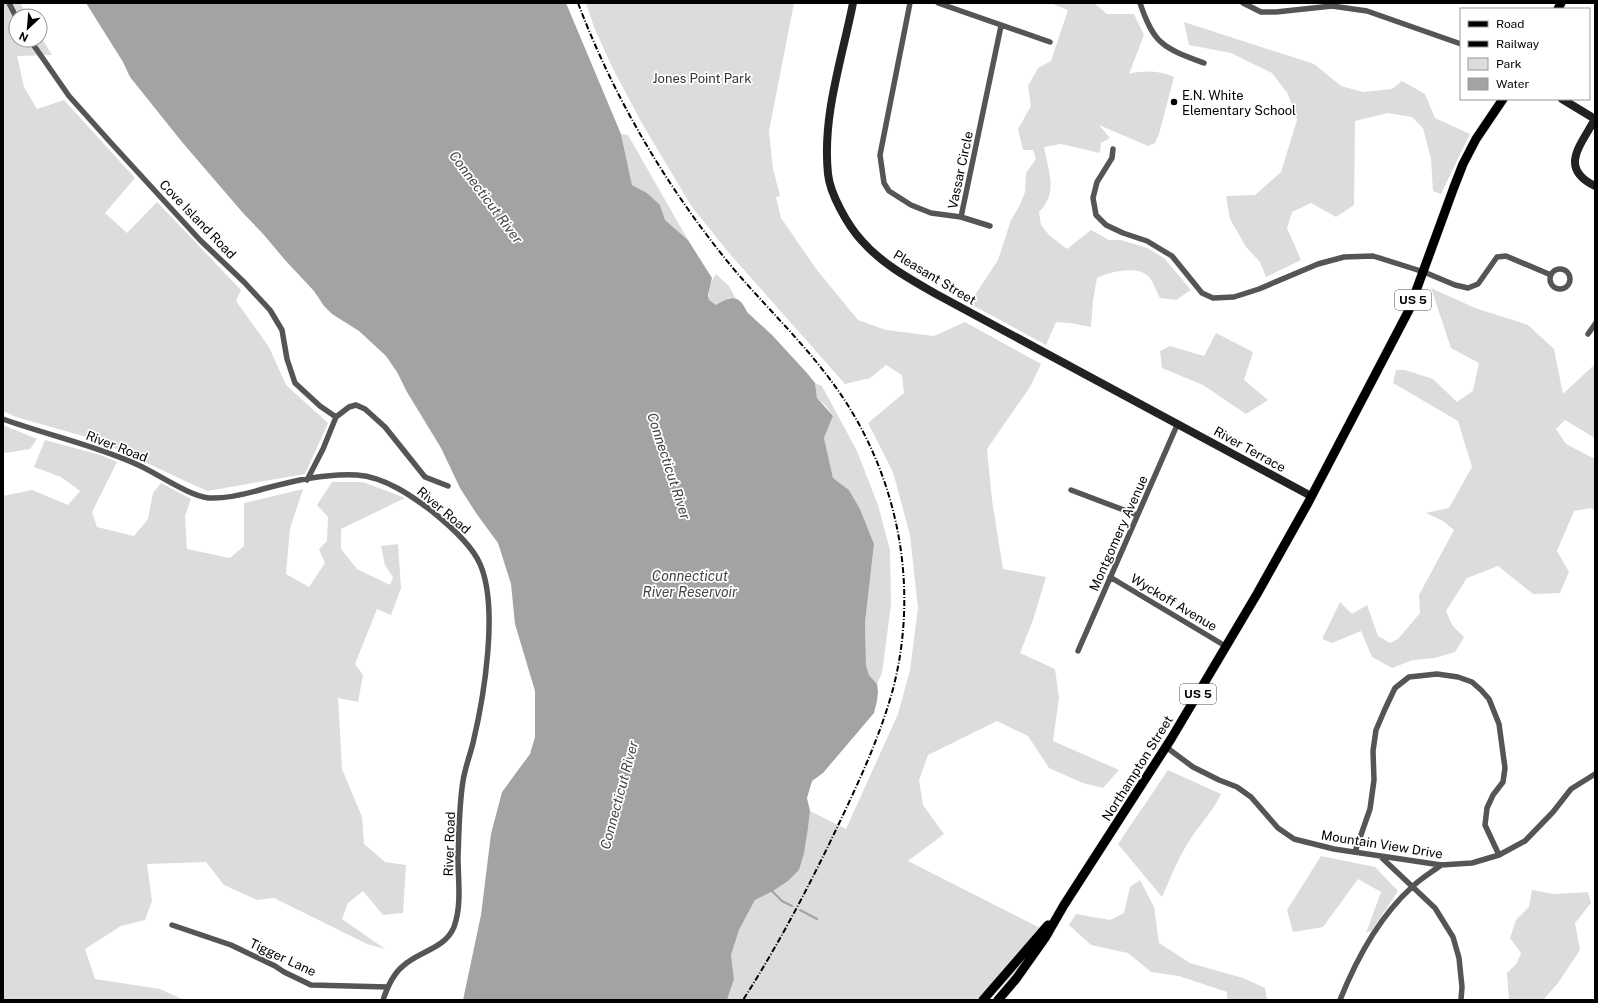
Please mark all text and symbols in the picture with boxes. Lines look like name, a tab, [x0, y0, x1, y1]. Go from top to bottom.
north arrow	[8, 8, 48, 48]
legend	[1460, 8, 1590, 100]
text: Road	[1496, 17, 1524, 31]
text: N	[17, 30, 30, 44]
text: Railway	[1496, 37, 1540, 51]
text: Park	[1496, 57, 1522, 71]
park label: Jones Point Park	[653, 71, 751, 86]
text: Water	[1496, 77, 1530, 91]
place label: E.N. White Elementary School	[1182, 88, 1296, 118]
marker: E.N. White Elementary School	[1169, 97, 1179, 107]
street label: Vassar Circle	[945, 130, 976, 210]
water label: Connecticut River	[446, 148, 526, 247]
street label: Cove Island Road	[156, 177, 239, 262]
street label: Pleasant Street	[891, 247, 979, 308]
road number: US 5	[1395, 290, 1431, 310]
water label: Connecticut River	[644, 410, 694, 522]
street label: River Terrace	[1211, 424, 1288, 475]
street label: River Road	[84, 428, 150, 465]
street label: Montgomery Avenue	[1086, 473, 1151, 593]
street label: River Road	[414, 484, 473, 537]
water label: Connecticut River Reservoir	[643, 568, 738, 600]
street label: Wyckoff Avenue	[1128, 571, 1220, 634]
road number: US 5	[1180, 684, 1216, 704]
street label: Northampton Street	[1099, 713, 1176, 824]
water label: Connecticut River	[597, 738, 641, 851]
street label: River Road	[441, 811, 458, 877]
street label: Mountain View Drive	[1320, 827, 1444, 862]
street label: Tigger Lane	[247, 936, 318, 979]

